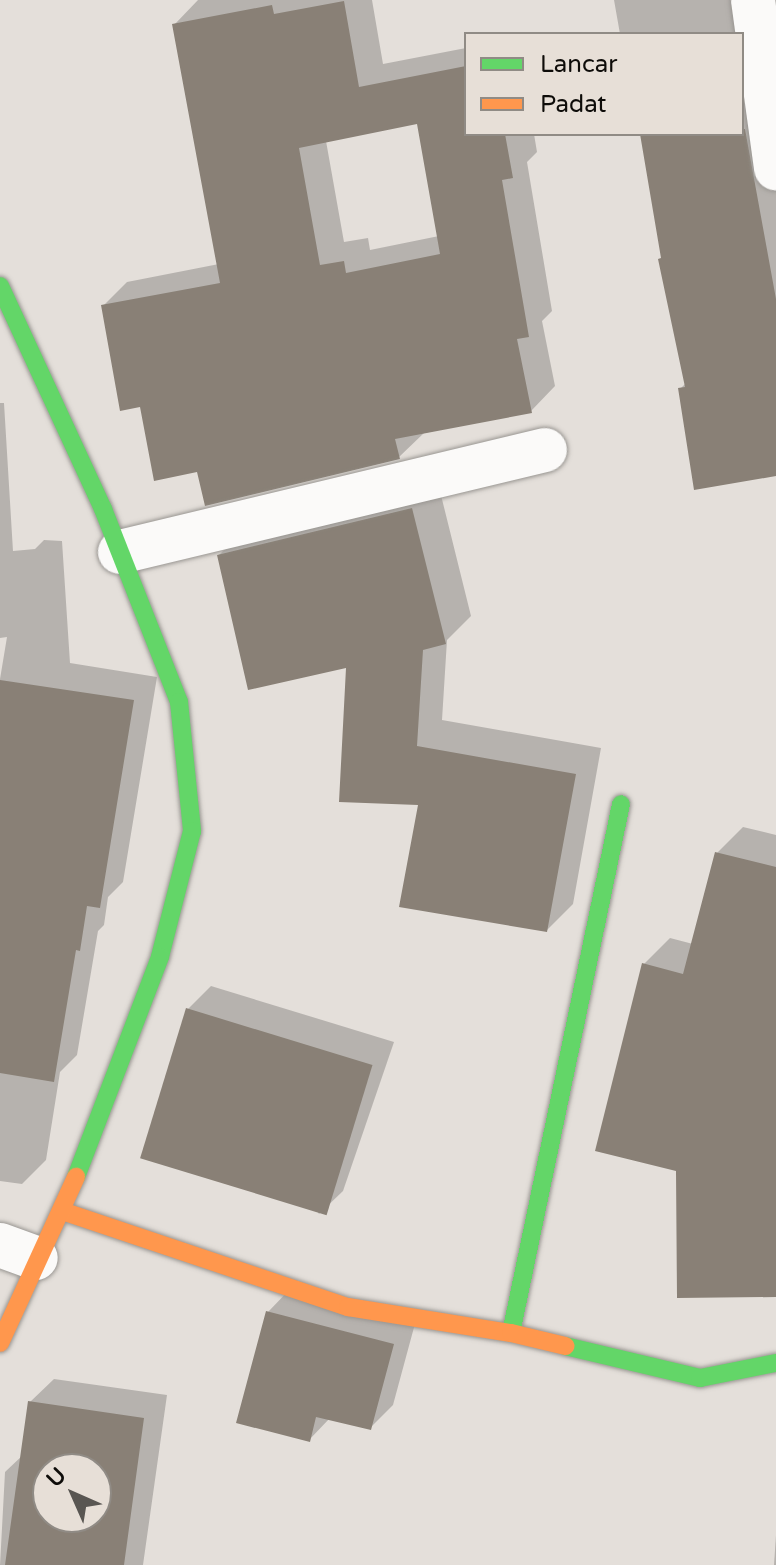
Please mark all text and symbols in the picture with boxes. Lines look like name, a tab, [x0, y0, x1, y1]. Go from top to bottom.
legend	[464, 32, 744, 136]
text: Lancar	[540, 50, 617, 79]
text: Padat	[540, 90, 607, 119]
north arrow	[32, 1453, 112, 1533]
text: U	[41, 1462, 72, 1493]

